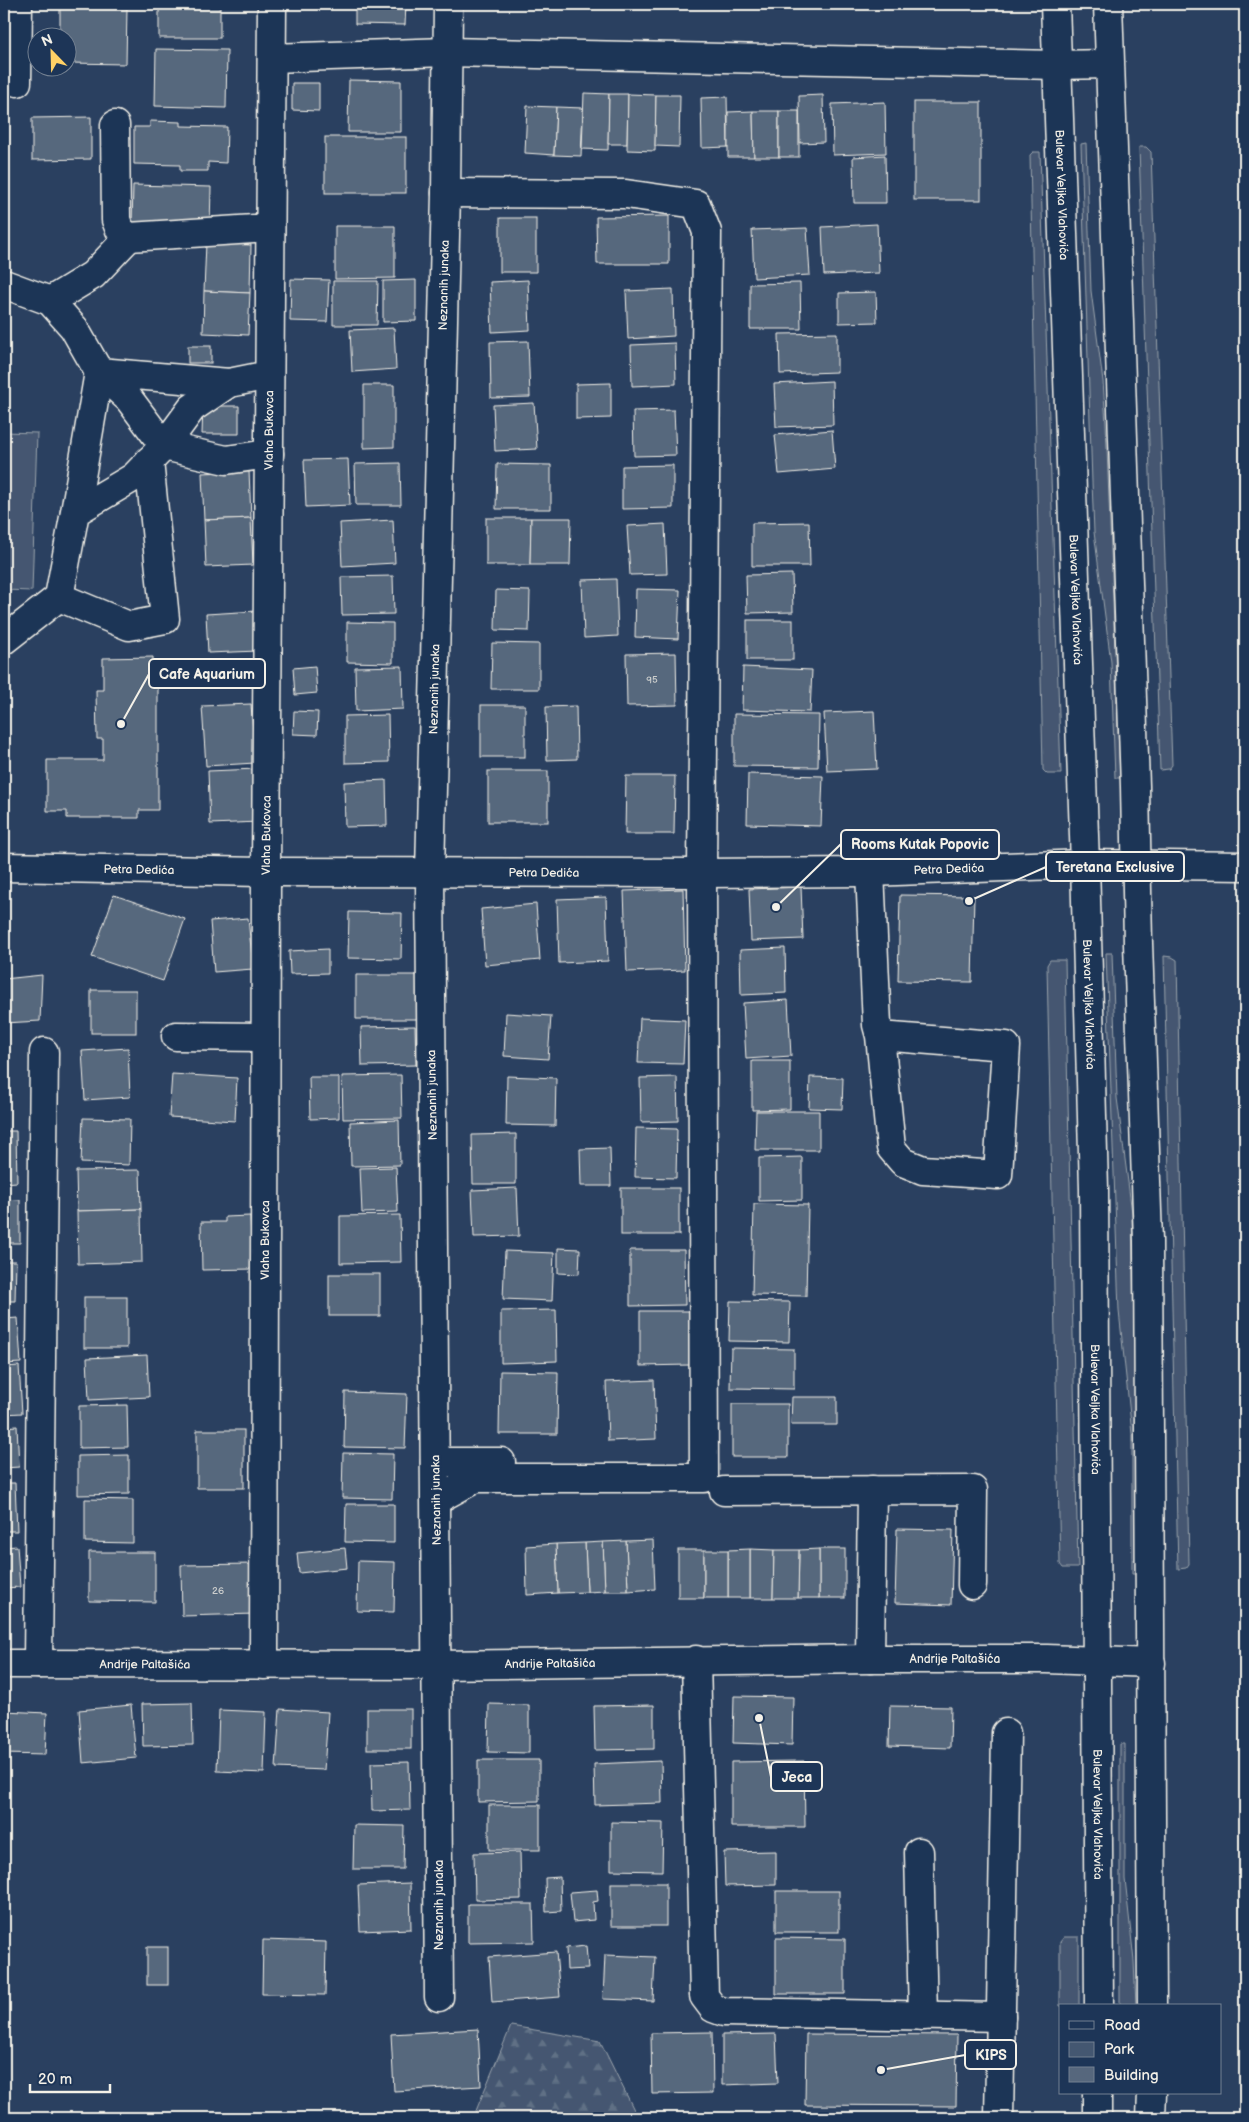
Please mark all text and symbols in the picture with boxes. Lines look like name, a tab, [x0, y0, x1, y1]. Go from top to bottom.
north arrow	[28, 28, 78, 78]
text: N	[39, 31, 55, 50]
street label: Bulevar Veljka Vlahovića	[1051, 129, 1071, 261]
street label: Neznanih junaka	[436, 240, 453, 331]
street label: Vlaha Bukovca	[262, 390, 277, 470]
street label: Bulevar Veljka Vlahovića	[1066, 534, 1085, 665]
street label: Neznanih junaka	[426, 643, 443, 735]
callout: Cafe Aquarium	[149, 659, 265, 688]
text: Cafe Aquarium	[159, 666, 255, 683]
house number: 95	[646, 674, 658, 686]
street label: Vlaha Bukovca	[259, 795, 275, 875]
callout: Rooms Kutak Popovic	[841, 830, 999, 859]
text: Rooms Kutak Popovic	[851, 836, 989, 853]
callout: Teretana Exclusive	[1046, 852, 1184, 881]
text: Teretana Exclusive	[1056, 859, 1174, 876]
street label: Petra Dedića	[913, 861, 985, 878]
street label: Petra Dedića	[103, 862, 175, 878]
street label: Petra Dedića	[509, 866, 580, 881]
street label: Bulevar Veljka Vlahovića	[1079, 939, 1098, 1070]
street label: Neznanih junaka	[424, 1049, 441, 1140]
street label: Vlaha Bukovca	[258, 1200, 273, 1280]
street label: Bulevar Veljka Vlahovića	[1087, 1344, 1103, 1475]
street label: Neznanih junaka	[428, 1454, 445, 1545]
house number: 26	[212, 1585, 224, 1597]
street label: Andrije Paltašića	[910, 1652, 1001, 1667]
street label: Andrije Paltašića	[504, 1656, 596, 1672]
street label: Andrije Paltašića	[100, 1657, 191, 1672]
street label: Bulevar Veljka Vlahovića	[1089, 1749, 1105, 1880]
callout: Jeca	[771, 1762, 822, 1791]
text: Jeca	[782, 1769, 812, 1786]
street label: Neznanih junaka	[432, 1860, 447, 1950]
legend	[1059, 2004, 1222, 2094]
text: Road	[1104, 2016, 1140, 2035]
callout: KIPS	[965, 2040, 1016, 2069]
text: Park	[1104, 2040, 1135, 2059]
text: KIPS	[975, 2047, 1007, 2064]
scale bar	[30, 2062, 110, 2094]
text: Building	[1104, 2066, 1159, 2085]
text: 20 m	[38, 2070, 72, 2089]

